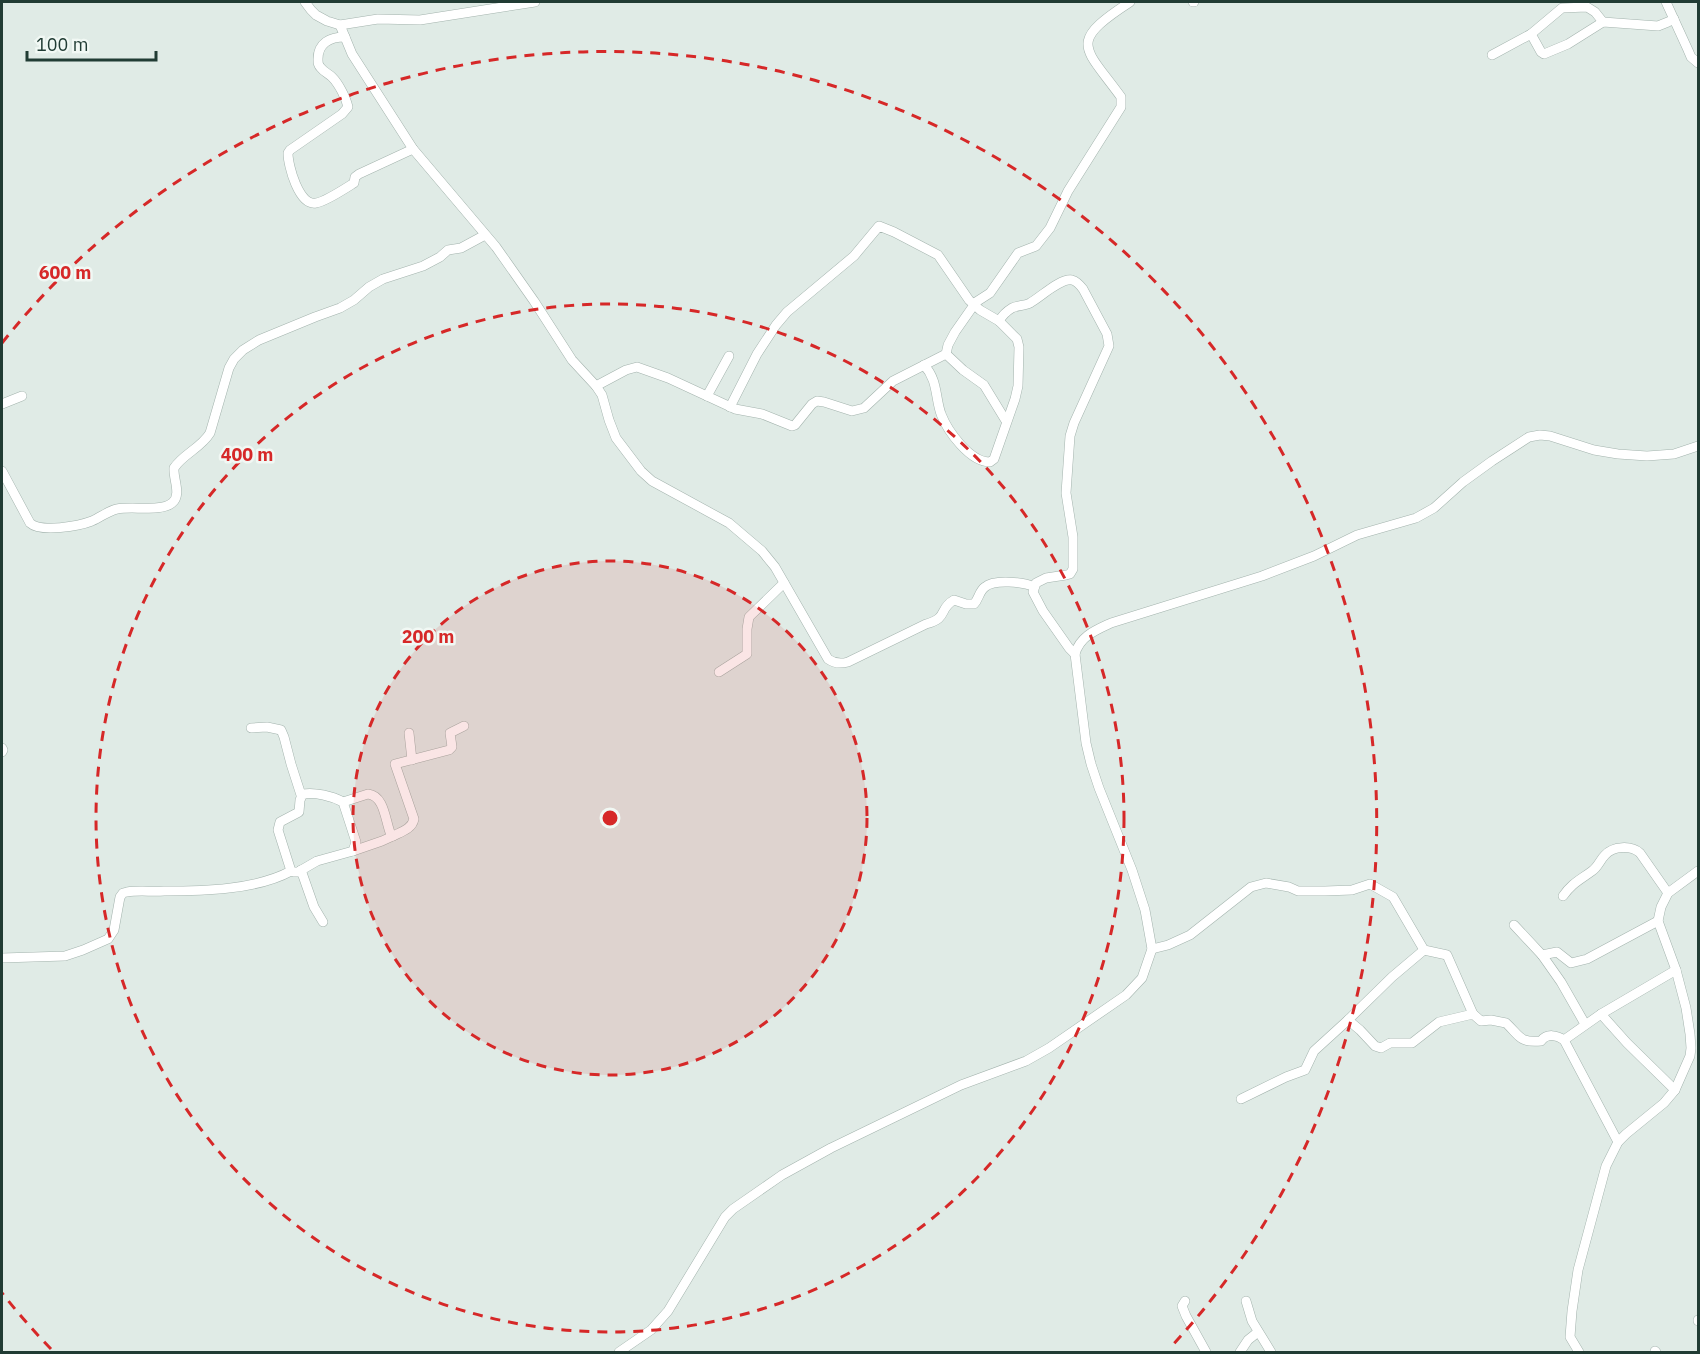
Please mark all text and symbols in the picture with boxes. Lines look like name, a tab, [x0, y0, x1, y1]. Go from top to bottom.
scale bar	[27, 24, 156, 62]
text: 100 m	[36, 33, 88, 56]
text: 600 m	[39, 261, 91, 284]
text: 400 m	[221, 443, 273, 466]
text: 200 m	[402, 625, 454, 648]
centre of rings	[600, 808, 620, 828]

